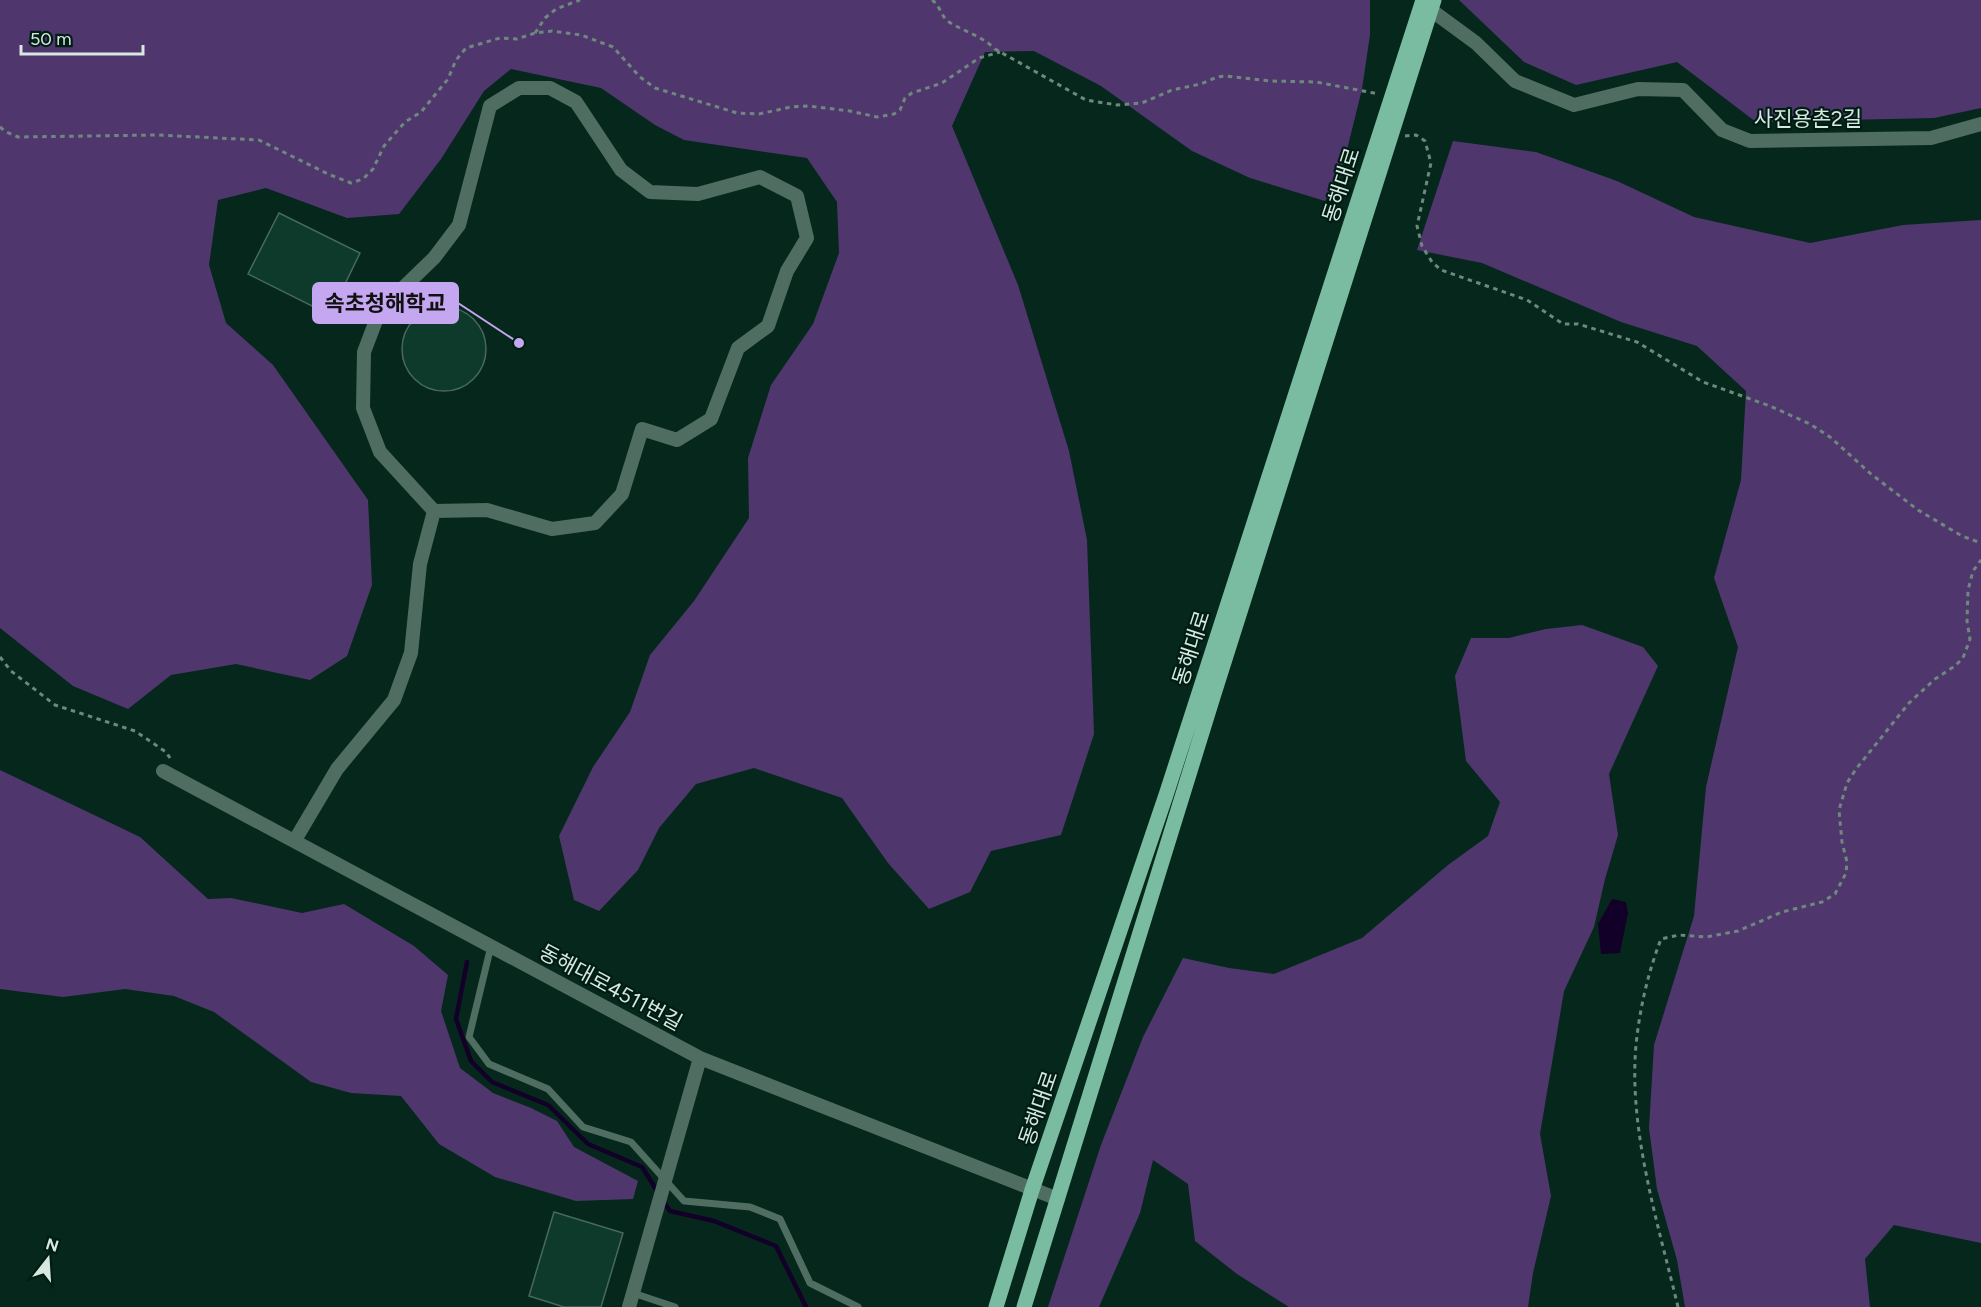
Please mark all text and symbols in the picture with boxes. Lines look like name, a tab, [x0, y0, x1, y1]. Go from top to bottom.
scale bar	[21, 18, 142, 56]
text: 50 m	[30, 28, 72, 50]
street label: 사진용촌2길	[1754, 106, 1862, 131]
street label: 동해대로	[1317, 144, 1365, 226]
callout: 속초청해학교	[313, 283, 458, 323]
text: 속초청해학교	[324, 290, 446, 317]
street label: 동해대로	[1167, 607, 1215, 689]
street label: 동해대로4511번길	[535, 939, 687, 1035]
street label: 동해대로	[1014, 1067, 1062, 1149]
north arrow	[18, 1229, 78, 1289]
text: N	[44, 1234, 61, 1256]

